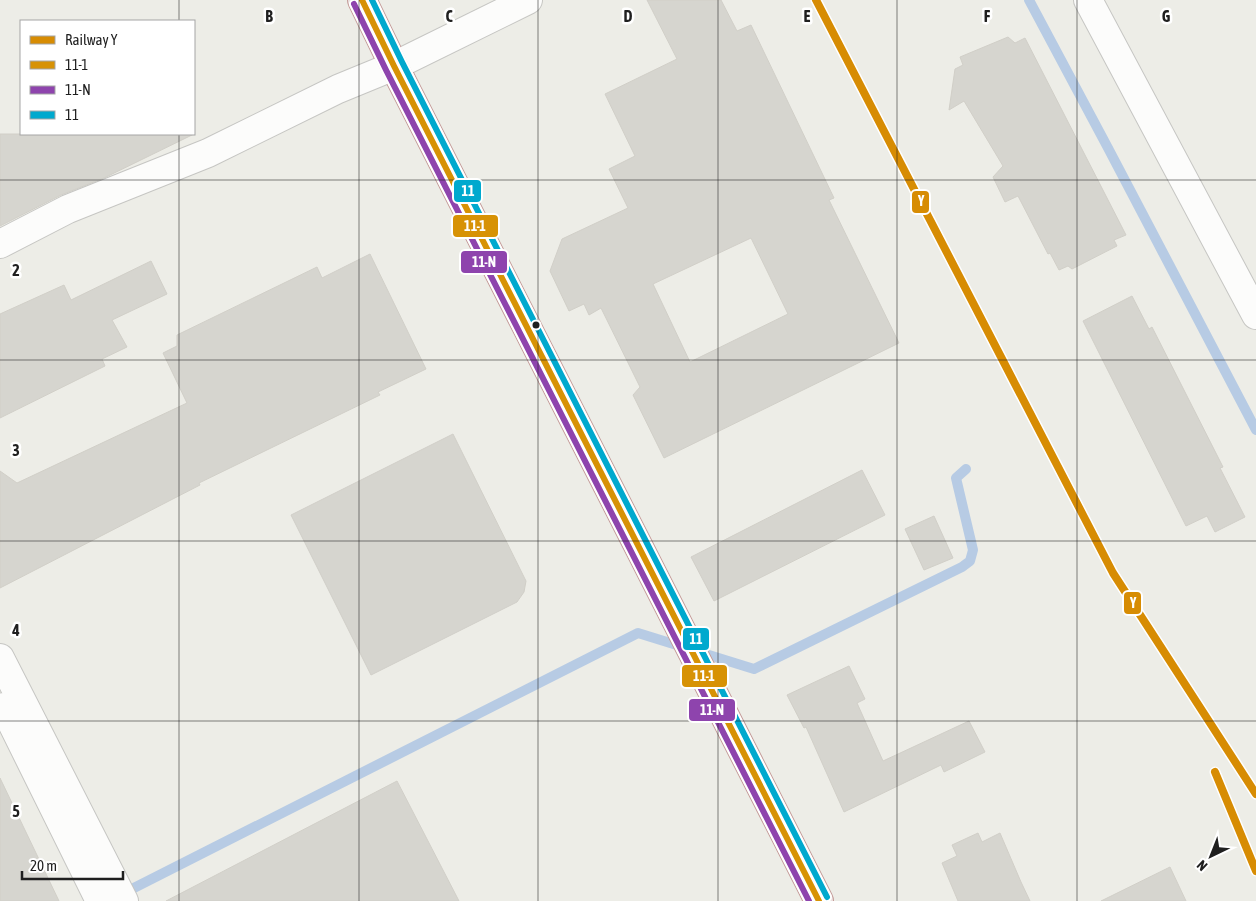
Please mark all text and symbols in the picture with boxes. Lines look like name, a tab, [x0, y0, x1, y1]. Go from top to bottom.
text: B	[265, 7, 273, 25]
text: C	[445, 7, 453, 25]
text: D	[624, 7, 633, 25]
text: E	[804, 7, 811, 25]
text: F	[984, 7, 991, 25]
text: G	[1162, 7, 1171, 25]
legend	[20, 20, 195, 135]
text: Railway Y	[65, 31, 118, 48]
text: 11-1	[65, 56, 88, 73]
text: 11-N	[65, 81, 91, 98]
text: 11	[65, 106, 79, 123]
line badge: 11	[453, 179, 482, 203]
text: 11	[461, 183, 475, 199]
line badge: Y	[911, 190, 930, 214]
text: Y	[917, 193, 925, 209]
line badge: 11-1	[452, 214, 499, 238]
text: 11-1	[464, 218, 486, 234]
line badge: 11-N	[460, 250, 508, 274]
text: 11-N	[472, 254, 496, 270]
text: 2	[12, 261, 20, 279]
unlabelled marker	[531, 320, 541, 330]
text: 3	[12, 441, 20, 459]
line badge: Y	[1123, 591, 1142, 615]
text: Y	[1129, 595, 1137, 611]
text: 4	[11, 621, 20, 639]
line badge: 11	[682, 627, 710, 651]
text: 11	[689, 631, 703, 647]
line badge: 11-1	[681, 664, 728, 688]
text: 11-1	[693, 668, 715, 684]
line badge: 11-N	[688, 698, 736, 722]
text: 11-N	[700, 702, 724, 718]
text: 5	[12, 802, 20, 820]
north arrow	[1186, 831, 1236, 881]
scale bar	[22, 848, 124, 880]
text: 20 m	[30, 857, 57, 874]
text: N	[1194, 857, 1211, 874]

